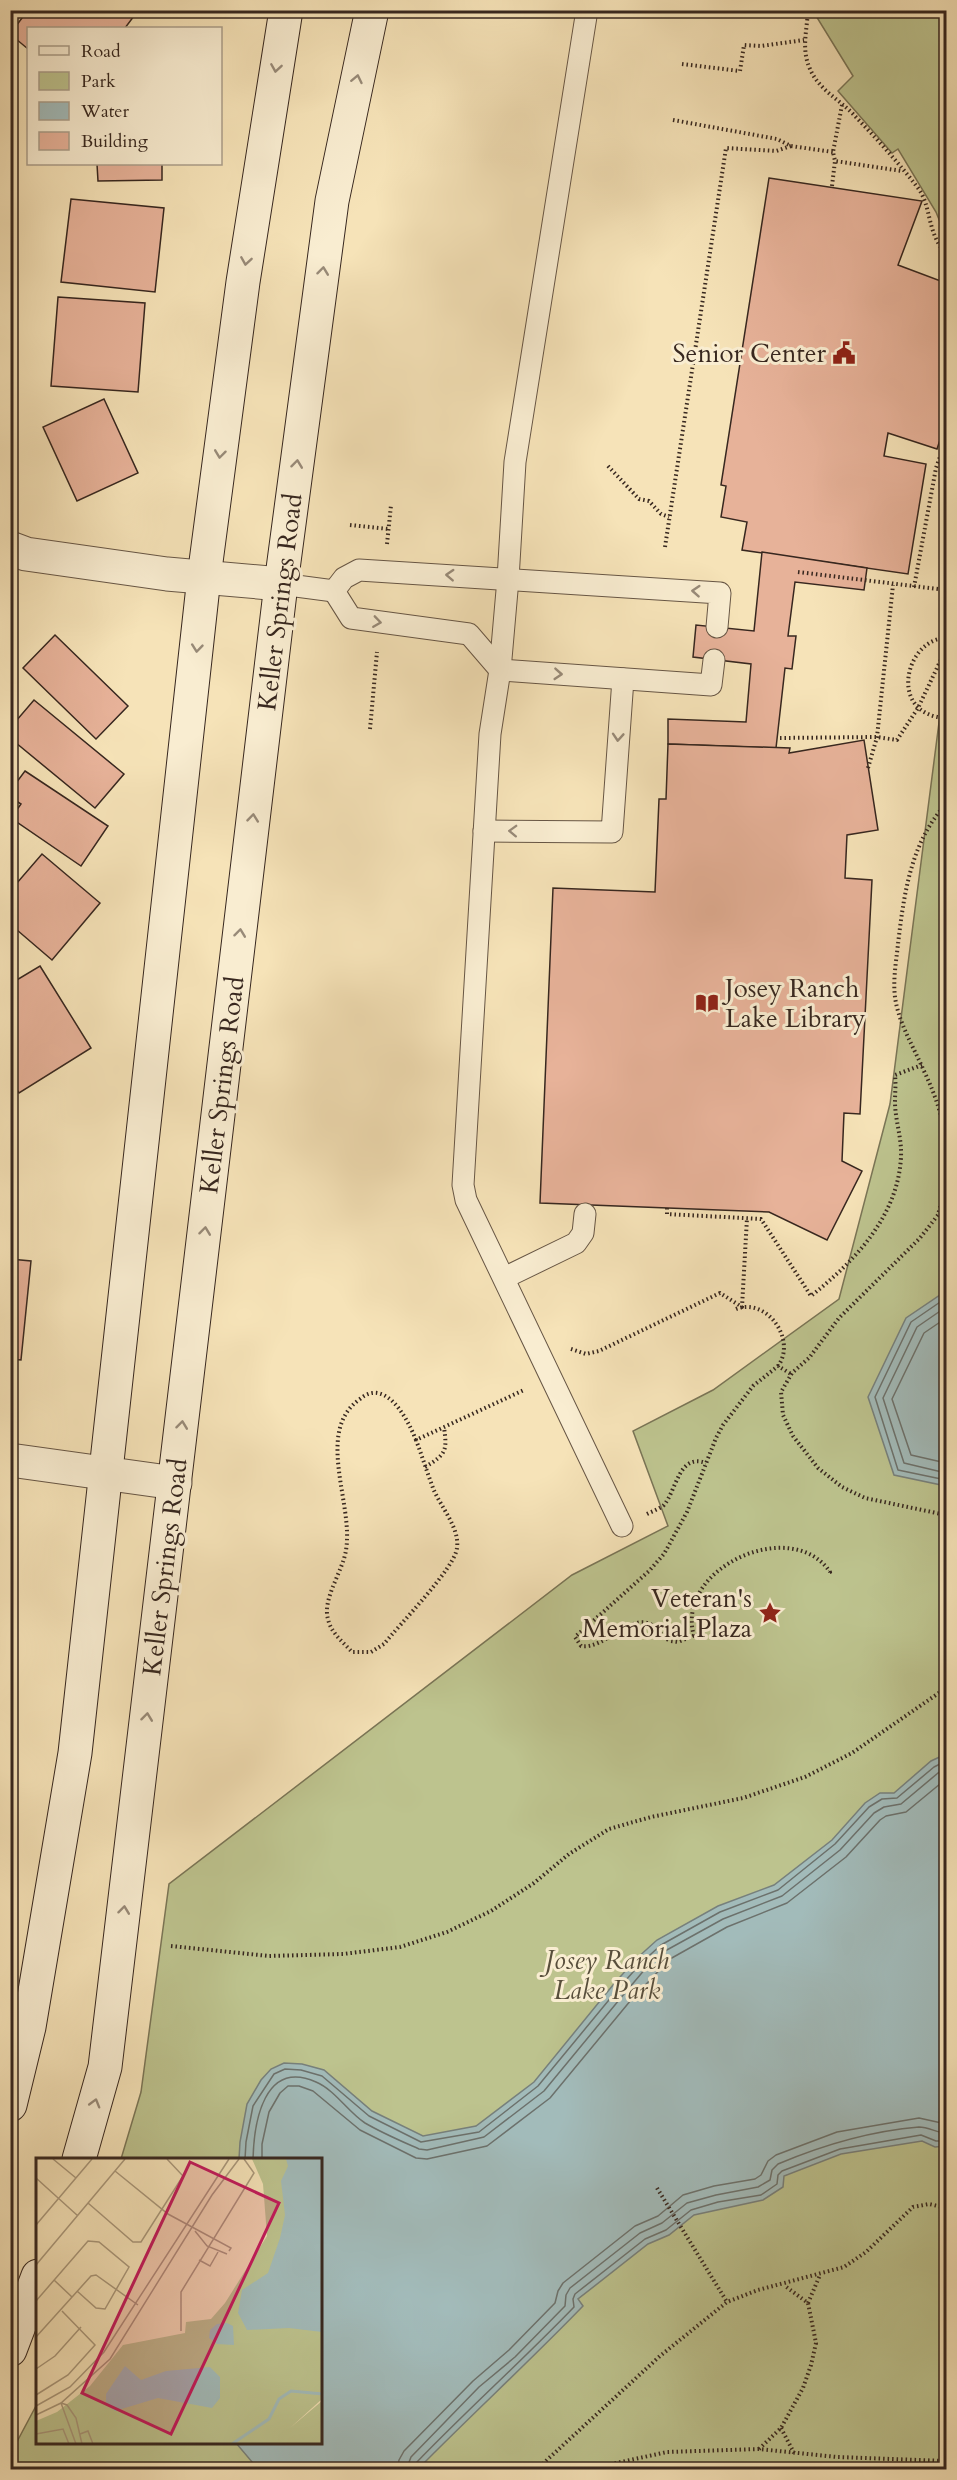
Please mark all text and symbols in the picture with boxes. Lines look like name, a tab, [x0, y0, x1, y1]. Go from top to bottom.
legend	[27, 27, 222, 165]
text: Road	[81, 39, 121, 64]
one-way arrow	[270, 63, 283, 73]
text: Park	[81, 69, 116, 94]
one-way arrow	[350, 74, 363, 84]
text: Water	[80, 99, 130, 124]
text: Building	[81, 129, 149, 154]
one-way arrow	[240, 255, 253, 265]
one-way arrow	[316, 266, 328, 275]
place label: Senior Center	[673, 336, 827, 371]
public building icon: Senior Center	[831, 340, 857, 366]
one-way arrow	[215, 449, 227, 459]
one-way arrow	[290, 459, 303, 469]
street label: Keller Springs Road	[249, 491, 311, 713]
one-way arrow	[446, 569, 455, 582]
one-way arrow	[691, 585, 700, 598]
one-way arrow	[371, 615, 381, 628]
one-way arrow	[191, 643, 203, 652]
one-way arrow	[554, 667, 563, 680]
one-way arrow	[612, 733, 625, 742]
one-way arrow	[247, 813, 259, 823]
one-way arrow	[508, 825, 517, 838]
one-way arrow	[233, 929, 246, 938]
place label: Josey Ranch Lake Library	[721, 971, 866, 1036]
street label: Keller Springs Road	[191, 974, 253, 1196]
library icon: Josey Ranch Lake Library	[694, 990, 720, 1016]
one-way arrow	[198, 1226, 210, 1236]
one-way arrow	[175, 1420, 188, 1429]
street label: Keller Springs Road	[134, 1456, 196, 1678]
place label: Veteran's Memorial Plaza	[582, 1581, 752, 1646]
place icon: Veteran's Memorial Plaza	[757, 1600, 783, 1626]
one-way arrow	[140, 1712, 153, 1721]
one-way arrow	[117, 1906, 130, 1915]
park label: Josey Ranch Lake Park	[539, 1943, 670, 2008]
one-way arrow	[88, 2098, 100, 2109]
inset map	[36, 2158, 322, 2444]

